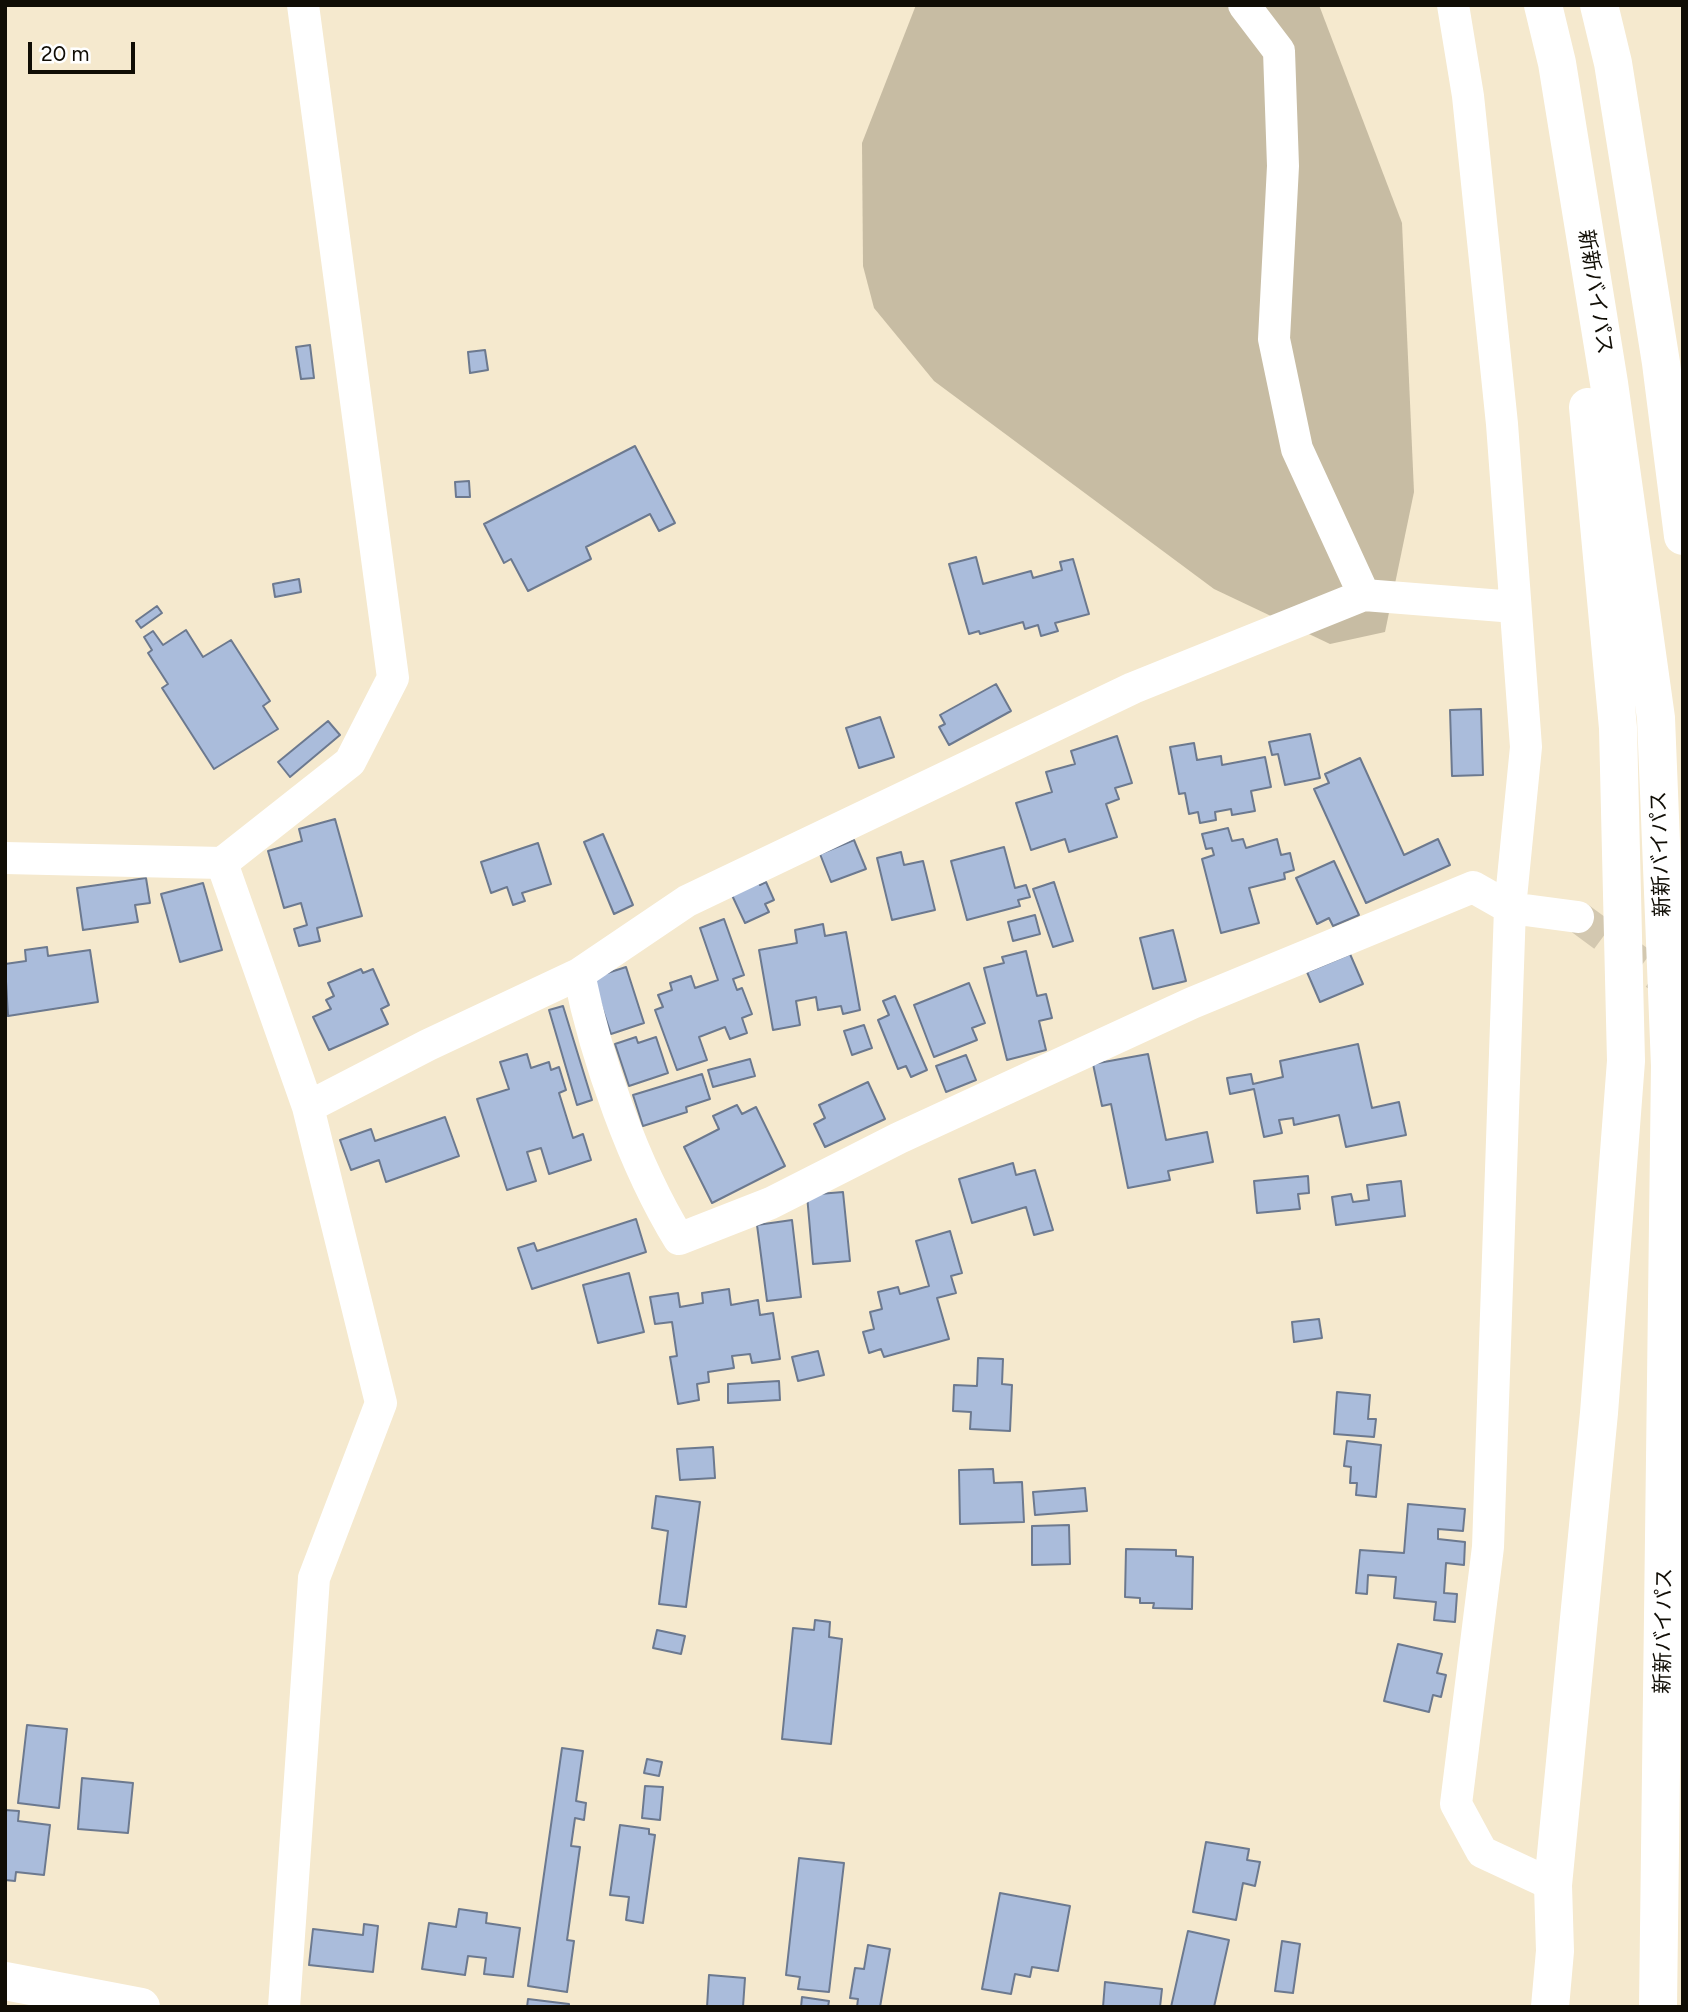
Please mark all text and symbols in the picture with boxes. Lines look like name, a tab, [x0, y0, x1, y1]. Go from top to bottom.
scale bar	[32, 28, 138, 72]
text: 20 m	[41, 41, 89, 66]
street label: 新新バイパス	[1573, 228, 1617, 356]
street label: 新新バイパス	[1646, 791, 1676, 917]
street label: 新新バイパス	[1650, 1568, 1678, 1694]

